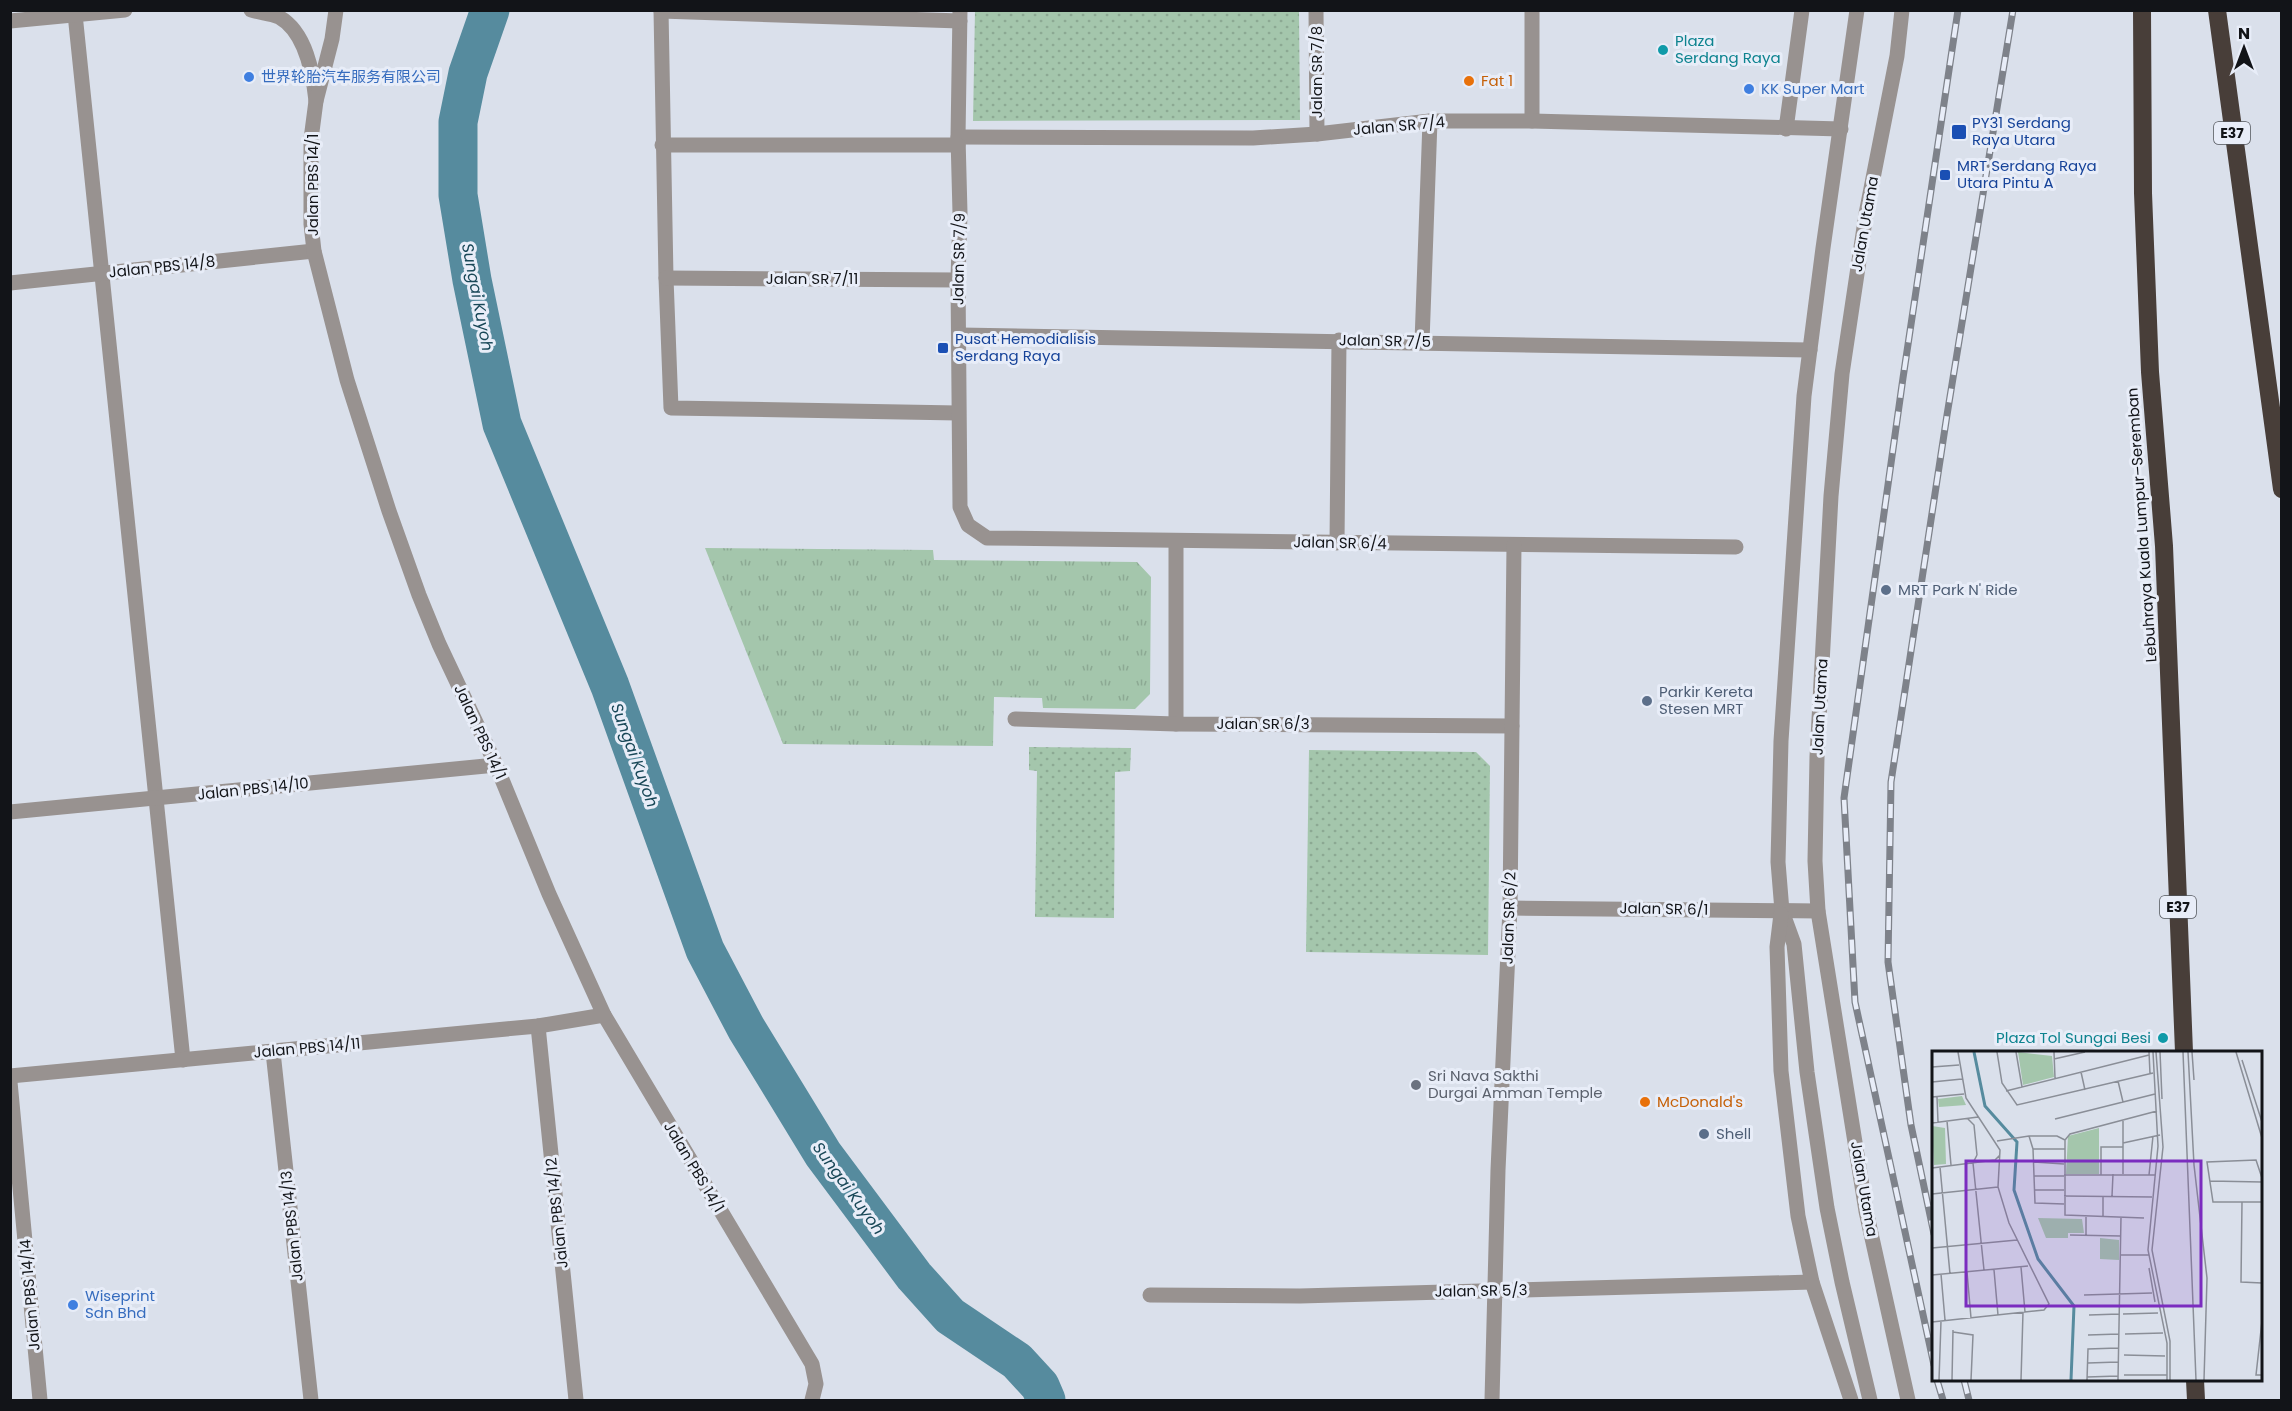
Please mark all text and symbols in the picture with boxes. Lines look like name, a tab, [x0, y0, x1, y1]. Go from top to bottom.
north arrow	[2214, 18, 2274, 78]
text: N	[2238, 22, 2250, 45]
street label: Jalan SR 7/8	[1306, 26, 1327, 118]
place label: Plaza Serdang Raya	[1675, 30, 1781, 68]
marker: Plaza Serdang Raya	[1656, 43, 1670, 57]
place label: 世界轮胎汽车服务有限公司	[261, 66, 441, 87]
marker: 世界轮胎汽车服务有限公司	[242, 70, 256, 84]
place label: Fat 1	[1481, 70, 1513, 91]
marker: Fat 1	[1462, 74, 1476, 88]
place label: KK Super Mart	[1761, 78, 1865, 99]
marker: KK Super Mart	[1742, 82, 1756, 96]
street label: Jalan SR 7/4	[1352, 111, 1446, 140]
place label: PY31 Serdang Raya Utara	[1972, 112, 2071, 150]
road number: E37	[2214, 122, 2250, 144]
marker: PY31 Serdang Raya Utara	[1950, 123, 1968, 141]
street label: Jalan PBS 14/1	[302, 134, 323, 236]
place label: MRT Serdang Raya Utara Pintu A	[1957, 155, 2097, 193]
marker: MRT Serdang Raya Utara Pintu A	[1938, 168, 1952, 182]
street label: Jalan Utama	[1846, 174, 1883, 273]
street label: Jalan SR 7/9	[947, 213, 970, 305]
water label: Sungai Kuyoh	[456, 241, 499, 353]
street label: Jalan PBS 14/8	[108, 250, 216, 283]
street label: Jalan SR 7/11	[766, 268, 858, 289]
place label: Pusat Hemodialisis Serdang Raya	[955, 328, 1096, 366]
street label: Jalan SR 7/5	[1339, 329, 1431, 352]
marker: Pusat Hemodialisis Serdang Raya	[936, 341, 950, 355]
street label: Lebuhraya Kuala Lumpur–Seremban	[2121, 387, 2162, 663]
street label: Jalan SR 6/4	[1293, 531, 1387, 554]
place label: MRT Park N' Ride	[1898, 579, 2018, 600]
marker: MRT Park N' Ride	[1879, 583, 1893, 597]
street label: Jalan Utama	[1806, 658, 1833, 756]
street label: Jalan PBS 14/1	[449, 681, 512, 783]
place label: Parkir Kereta Stesen MRT	[1659, 681, 1753, 719]
marker: Parkir Kereta Stesen MRT	[1640, 694, 1654, 708]
water label: Sungai Kuyoh	[605, 700, 664, 811]
street label: Jalan SR 6/3	[1217, 713, 1309, 734]
street label: Jalan PBS 14/10	[196, 772, 310, 805]
street label: Jalan SR 6/2	[1496, 871, 1521, 965]
road number: E37	[2160, 896, 2196, 918]
street label: Jalan SR 6/1	[1619, 897, 1709, 920]
place label: Plaza Tol Sungai Besi	[1996, 1027, 2151, 1048]
marker: Plaza Tol Sungai Besi	[2156, 1031, 2170, 1045]
street label: Jalan PBS 14/11	[253, 1032, 361, 1063]
inset map	[1932, 1051, 2262, 1381]
place label: Sri Nava Sakthi Durgai Amman Temple	[1428, 1065, 1603, 1103]
marker: Sri Nava Sakthi Durgai Amman Temple	[1409, 1078, 1423, 1092]
place label: McDonald's	[1657, 1091, 1743, 1112]
marker: McDonald's	[1638, 1095, 1652, 1109]
street label: Jalan PBS 14/1	[659, 1117, 730, 1216]
place label: Shell	[1716, 1123, 1751, 1144]
marker: Shell	[1697, 1127, 1711, 1141]
water label: Sungai Kuyoh	[807, 1137, 890, 1239]
street label: Jalan Utama	[1846, 1139, 1883, 1238]
street label: Jalan PBS 14/12	[540, 1157, 573, 1269]
street label: Jalan PBS 14/13	[275, 1170, 308, 1282]
street label: Jalan PBS 14/14	[14, 1238, 45, 1352]
street label: Jalan SR 5/3	[1434, 1279, 1528, 1302]
place label: Wiseprint Sdn Bhd	[85, 1285, 155, 1323]
marker: Wiseprint Sdn Bhd	[66, 1298, 80, 1312]

